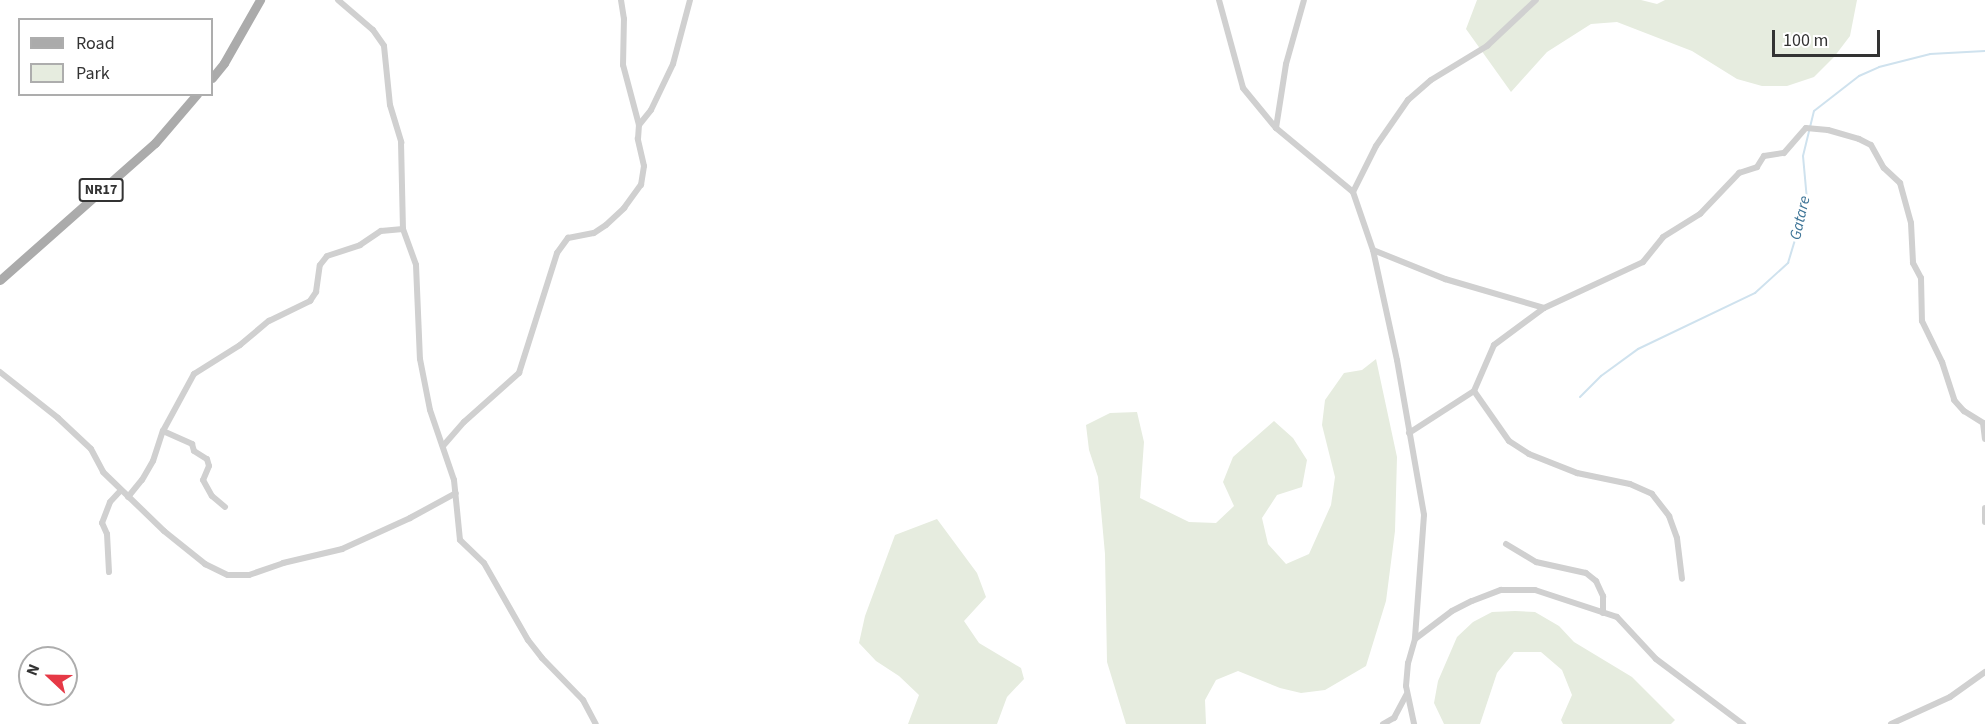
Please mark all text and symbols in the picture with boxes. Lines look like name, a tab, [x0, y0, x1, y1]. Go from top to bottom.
legend	[18, 18, 213, 96]
scale bar	[1775, 18, 1883, 56]
text: 100 m	[1783, 28, 1828, 53]
text: Road	[76, 31, 115, 56]
text: Park	[76, 61, 110, 86]
road number: NR17	[78, 179, 124, 201]
water label: Gatare	[1786, 194, 1814, 242]
north arrow	[18, 646, 78, 706]
text: N	[21, 661, 45, 679]

